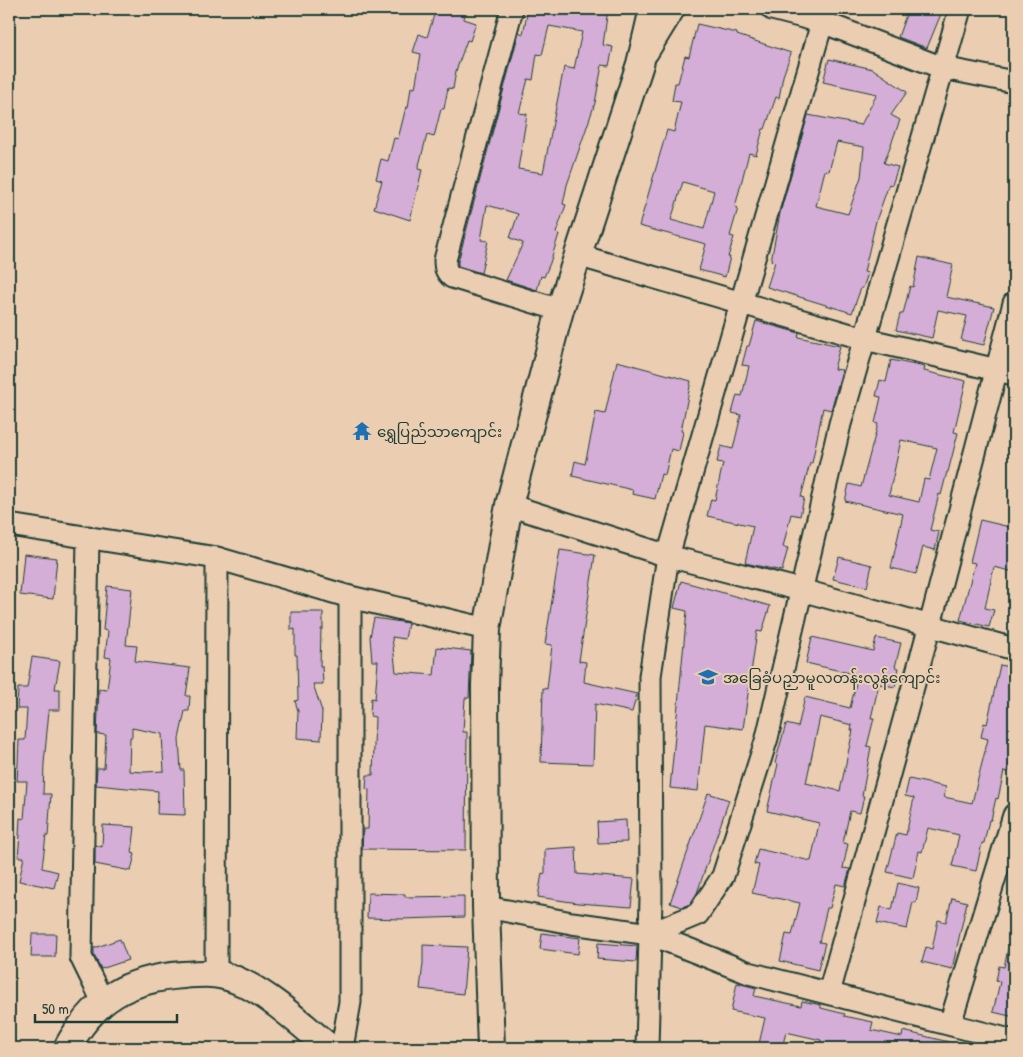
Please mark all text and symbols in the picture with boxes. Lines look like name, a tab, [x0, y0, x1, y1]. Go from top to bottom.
temple icon: ရွှေပြည်သာကျောင်း	[351, 420, 373, 442]
place label: ရွှေပြည်သာကျောင်း	[377, 421, 502, 444]
school or university icon: အခြေခံပညာမူလတန်းလွန်ကျောင်း	[697, 666, 719, 688]
place label: အခြေခံပညာမူလတန်းလွန်ကျောင်း	[723, 667, 940, 690]
scale bar	[35, 992, 178, 1024]
text: 50 m	[42, 998, 69, 1019]

